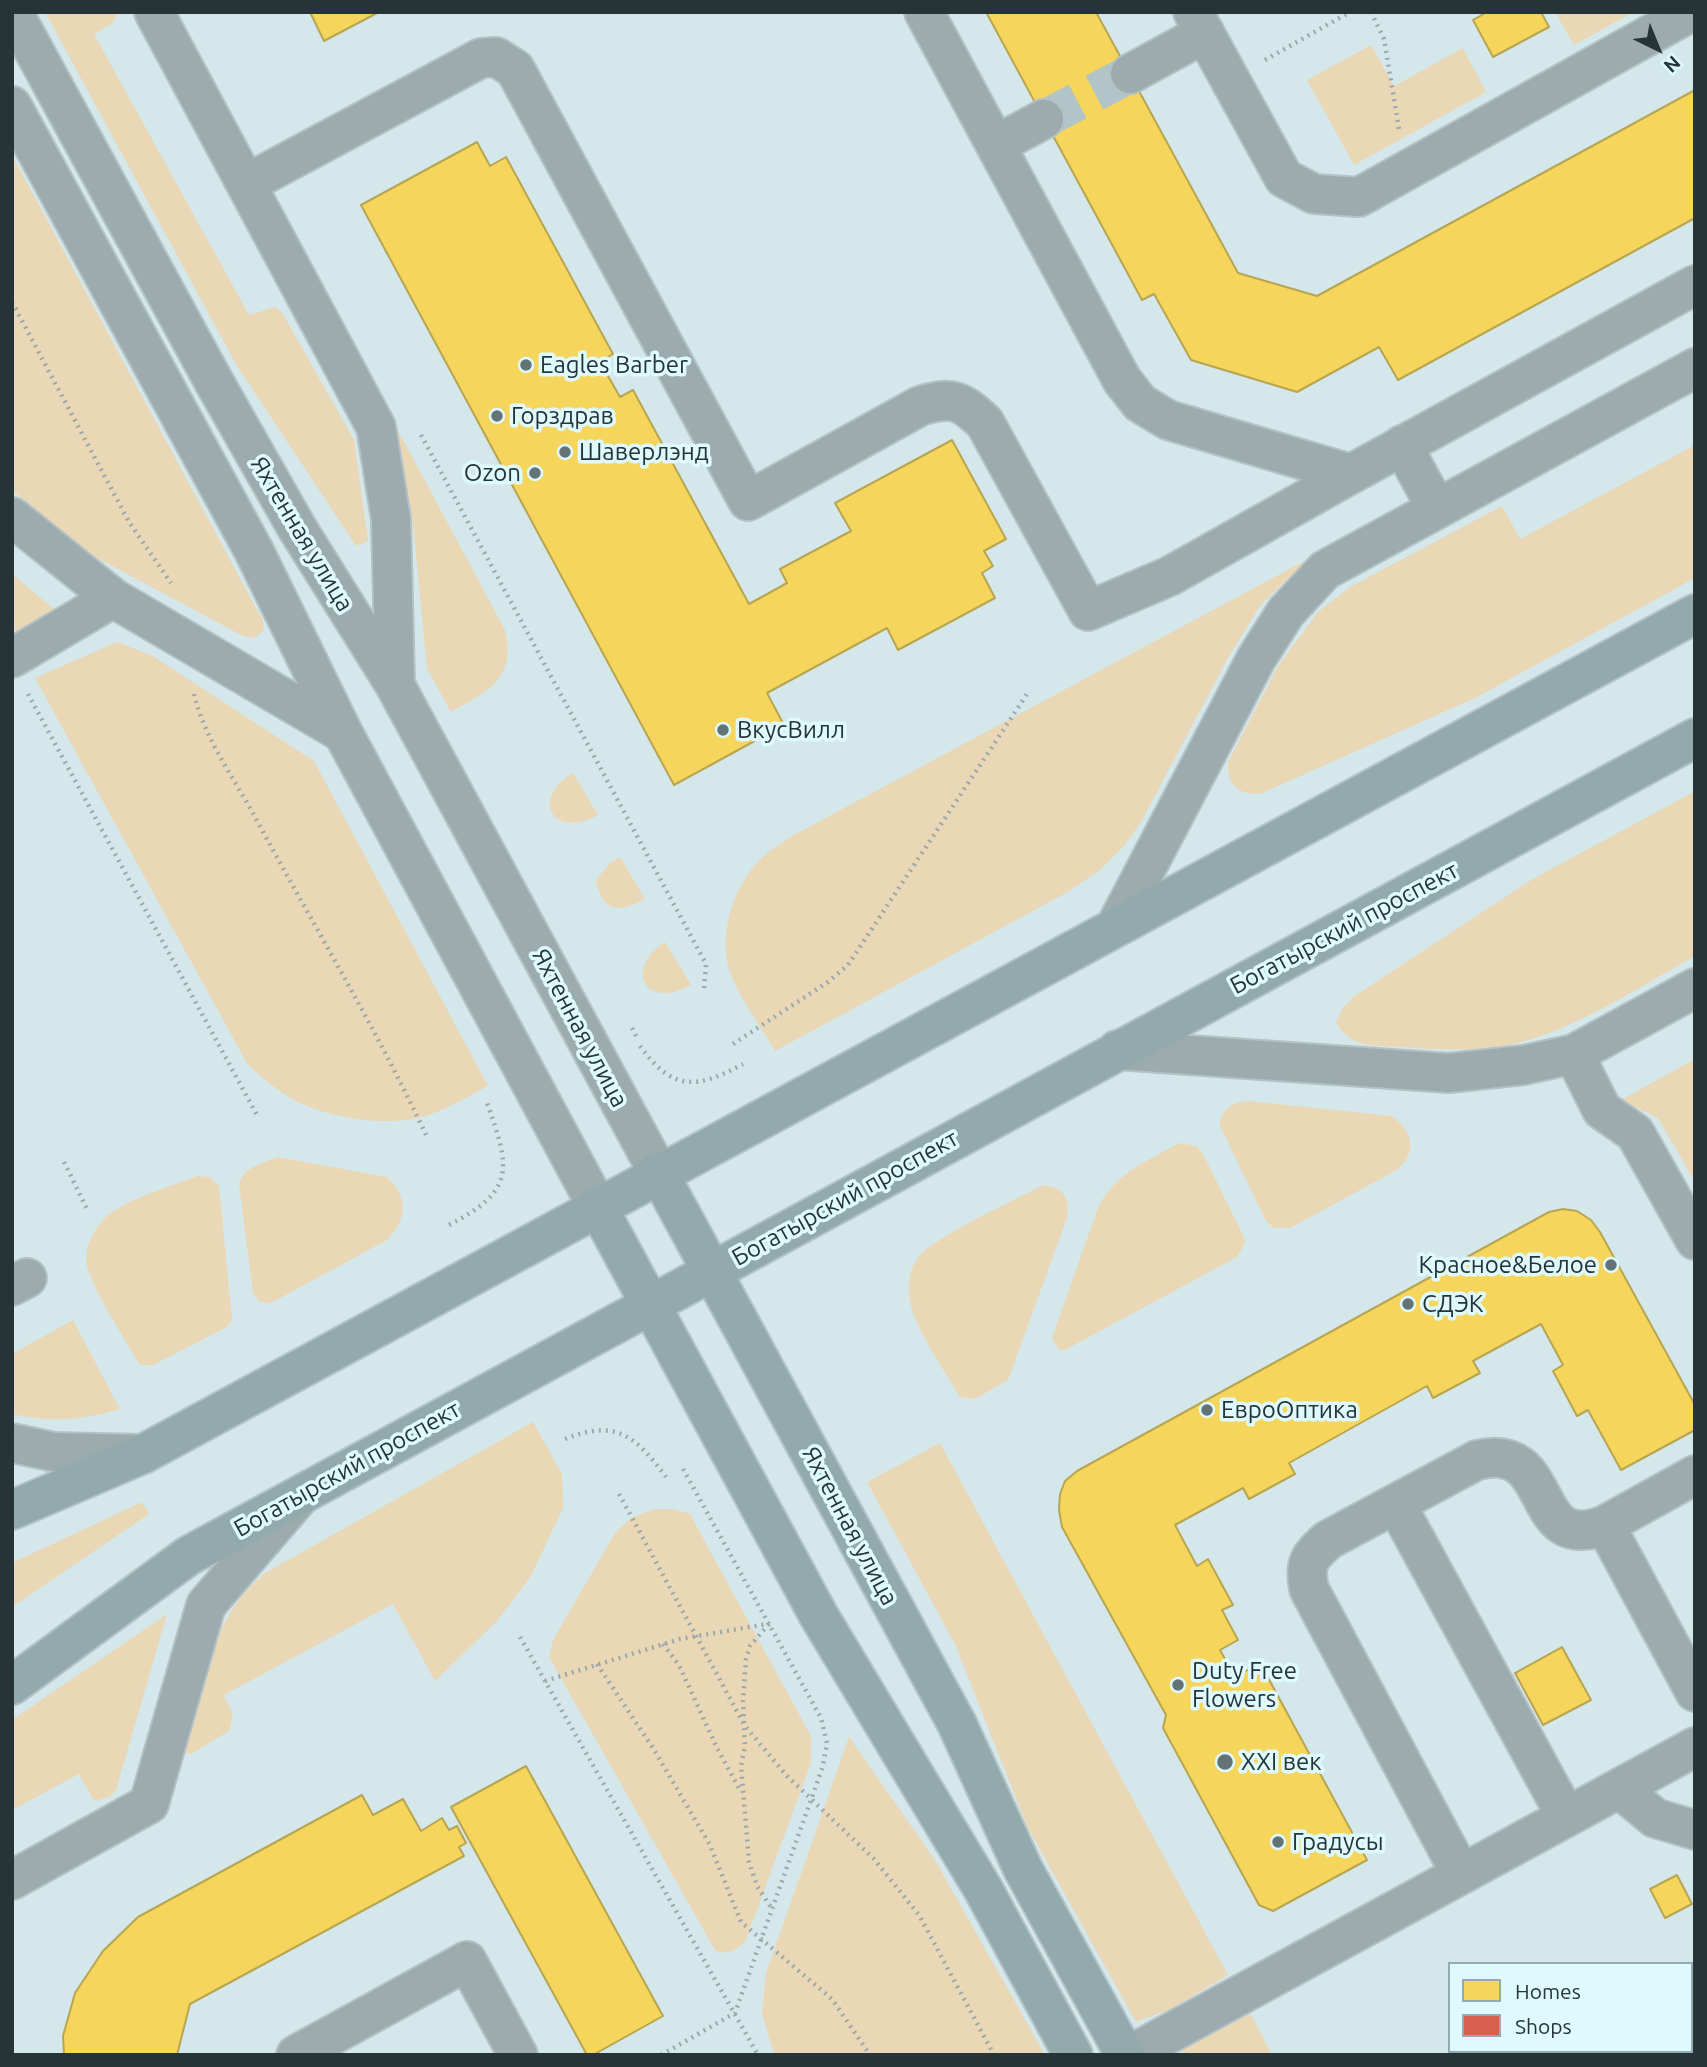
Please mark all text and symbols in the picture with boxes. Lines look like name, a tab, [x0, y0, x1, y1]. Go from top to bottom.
north arrow	[1623, 14, 1693, 84]
text: N	[1660, 51, 1685, 77]
place label: Eagles Barber	[540, 351, 688, 379]
marker: Eagles Barber	[518, 357, 534, 373]
place label: Горздрав	[511, 402, 614, 430]
marker: Горздрав	[489, 408, 505, 424]
place label: Шаверлэнд	[579, 438, 709, 466]
marker: Шаверлэнд	[557, 444, 573, 460]
street label: Яхтенная улица	[244, 451, 360, 617]
place label: Ozon	[464, 459, 521, 487]
marker: Ozon	[527, 465, 543, 481]
place label: ВкусВилл	[737, 716, 845, 744]
marker: ВкусВилл	[715, 722, 731, 738]
street label: Богатырский проспект	[1225, 856, 1463, 1000]
street label: Яхтенная улица	[526, 944, 634, 1112]
street label: Богатырский проспект	[727, 1124, 963, 1272]
place label: Красное&Белое	[1418, 1251, 1597, 1279]
marker: Красное&Белое	[1603, 1257, 1619, 1273]
place label: СДЭК	[1422, 1290, 1483, 1318]
marker: СДЭК	[1400, 1296, 1416, 1312]
street label: Богатырский проспект	[229, 1395, 465, 1543]
place label: ЕвроОптика	[1221, 1396, 1358, 1424]
marker: ЕвроОптика	[1199, 1402, 1215, 1418]
street label: Яхтенная улица	[796, 1442, 904, 1610]
place label: Duty Free Flowers	[1192, 1657, 1297, 1713]
marker: Duty Free Flowers	[1170, 1677, 1186, 1693]
place label: XXI век	[1241, 1748, 1322, 1776]
marker: XXI век	[1215, 1752, 1235, 1772]
place label: Градусы	[1292, 1828, 1384, 1856]
marker: Градусы	[1270, 1834, 1286, 1850]
legend	[1448, 1962, 1693, 2053]
text: Homes	[1515, 1979, 1581, 2003]
text: Shops	[1515, 2014, 1572, 2038]

